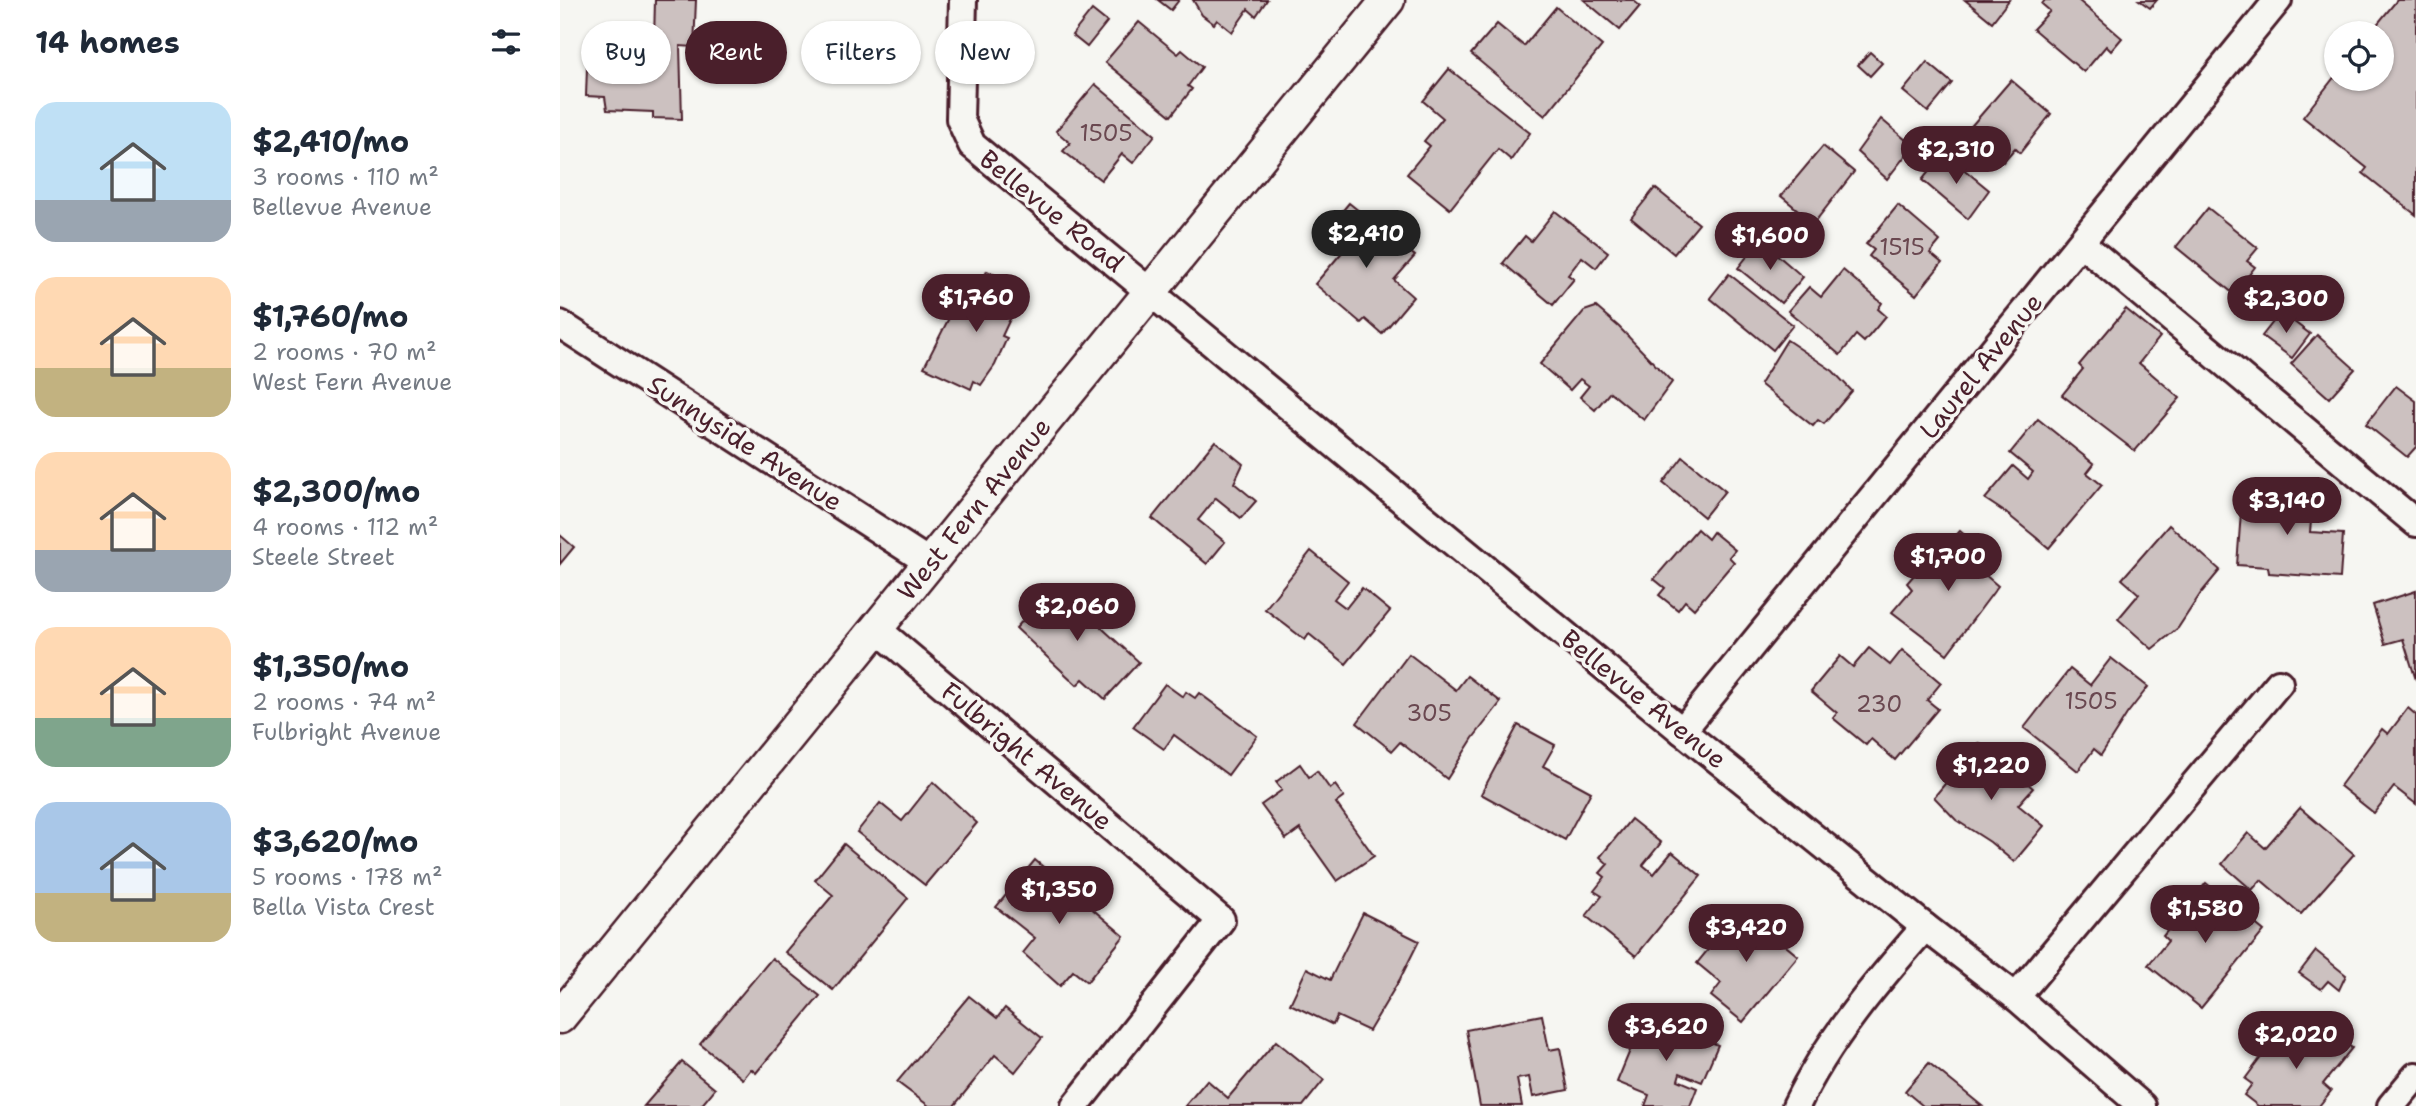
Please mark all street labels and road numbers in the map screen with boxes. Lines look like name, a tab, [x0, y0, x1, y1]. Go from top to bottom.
street label: Bellevue Road	[973, 141, 1132, 280]
street label: Laurel Avenue	[1911, 285, 2050, 446]
street label: Sunnyside Avenue	[641, 366, 849, 519]
street label: West Fern Avenue	[889, 410, 1058, 608]
street label: Bellevue Avenue	[1554, 621, 1734, 776]
street label: Fulbright Avenue	[934, 673, 1121, 838]

